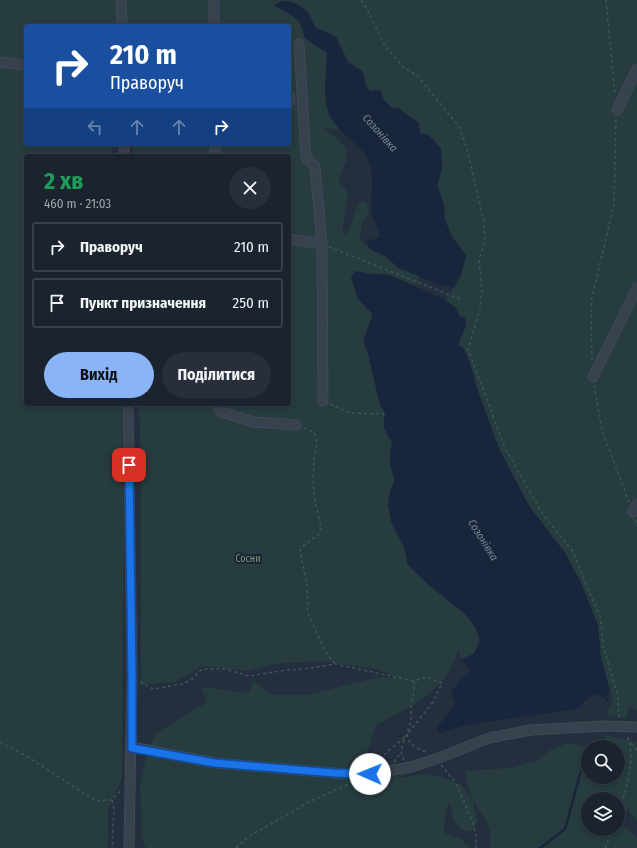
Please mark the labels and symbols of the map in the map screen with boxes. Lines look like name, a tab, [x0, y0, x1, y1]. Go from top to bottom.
water label: Созонівка	[360, 111, 401, 155]
pin	[112, 448, 146, 482]
water label: Созонівка	[465, 517, 501, 563]
park label: Сосни	[235, 553, 261, 565]
position arrow	[349, 753, 391, 795]

